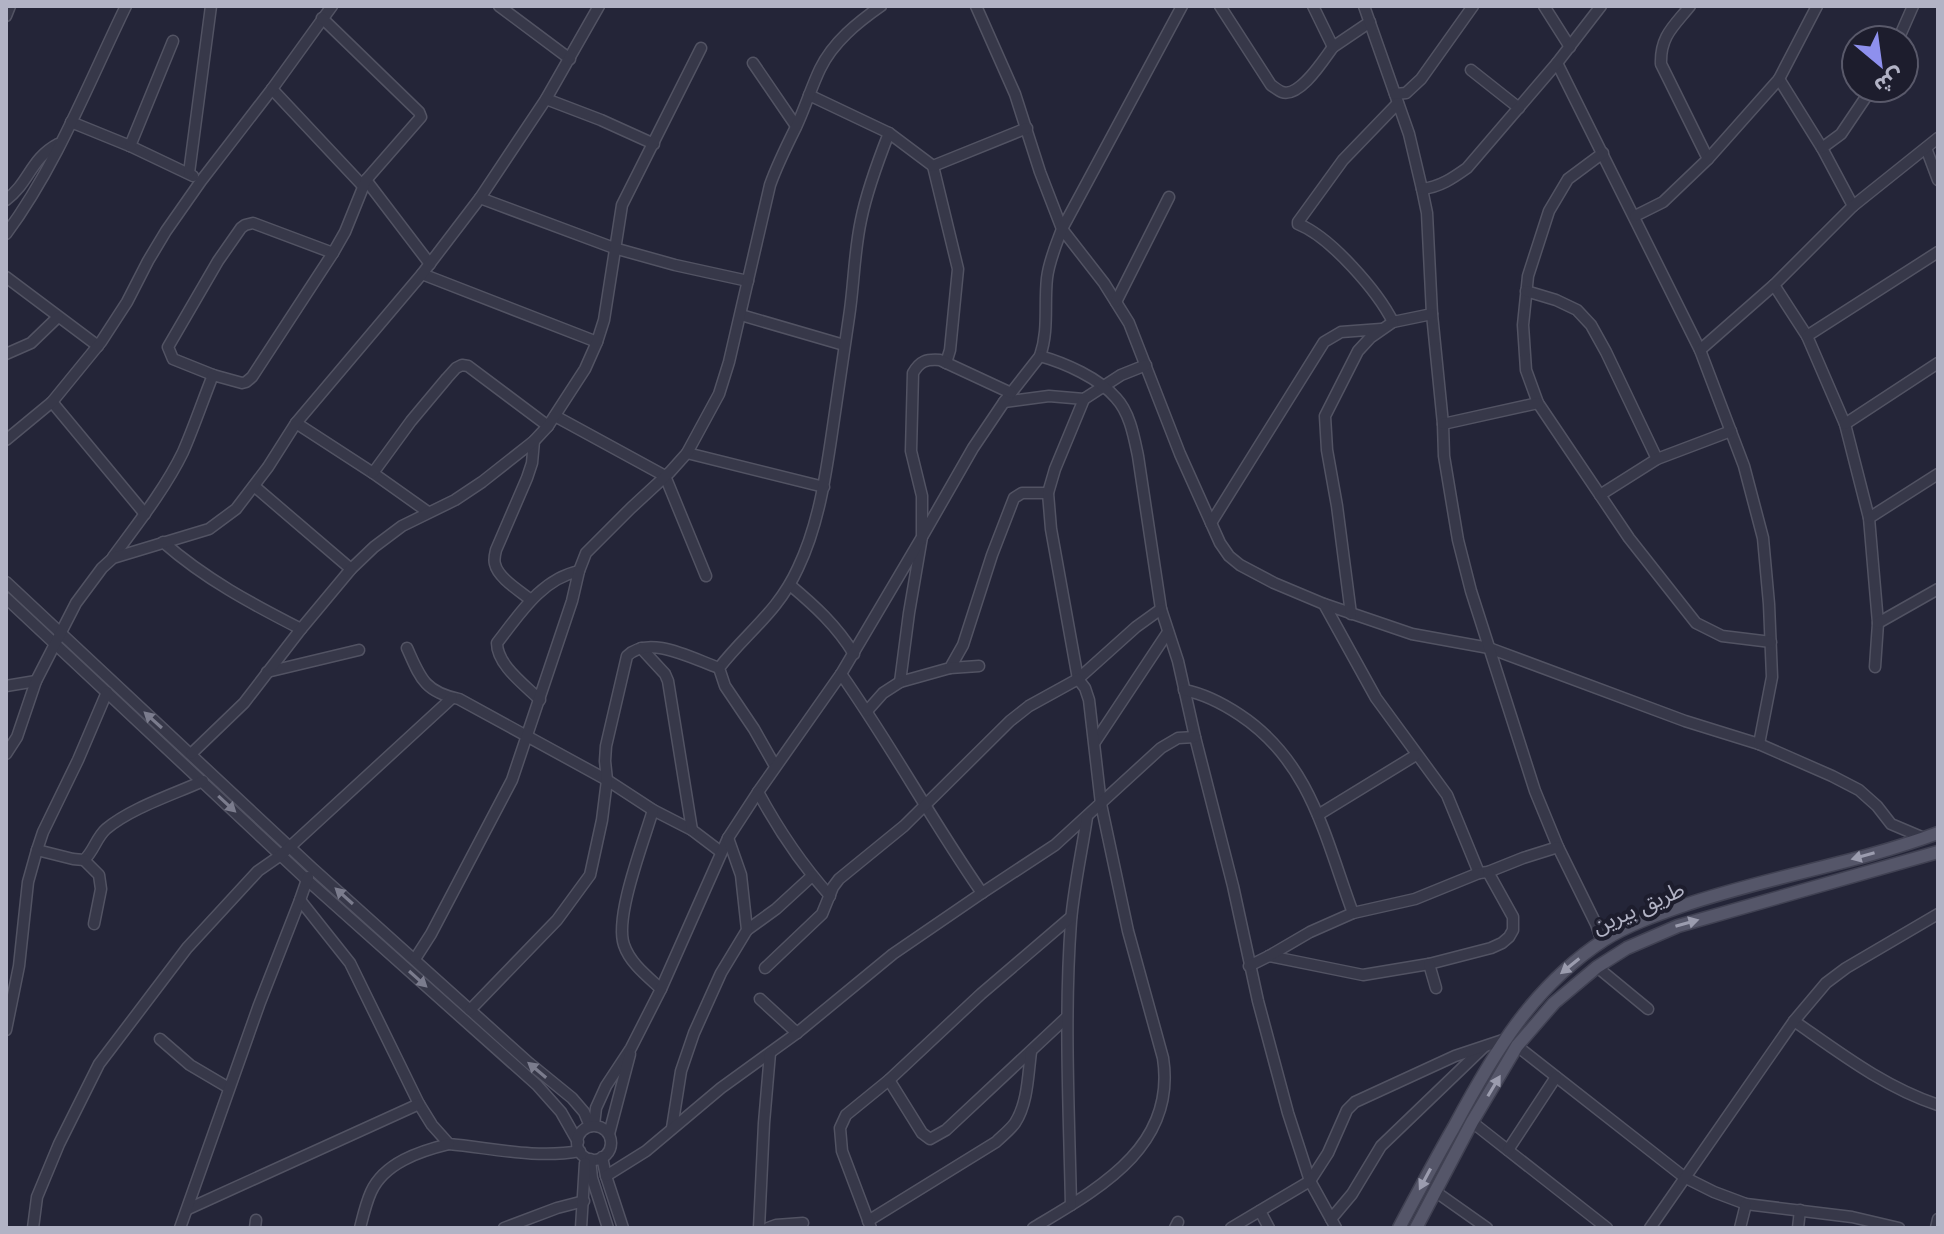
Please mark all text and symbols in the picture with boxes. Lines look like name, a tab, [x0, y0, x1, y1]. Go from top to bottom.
north arrow	[1840, 24, 1920, 104]
text: ش	[1870, 62, 1909, 100]
one-way arrow	[144, 711, 163, 729]
one-way arrow	[217, 794, 236, 812]
one-way arrow	[1851, 850, 1876, 862]
street label: طريق بيرين	[1588, 875, 1688, 940]
one-way arrow	[335, 887, 354, 905]
one-way arrow	[1676, 916, 1700, 929]
one-way arrow	[1561, 957, 1581, 974]
one-way arrow	[409, 970, 428, 988]
one-way arrow	[528, 1062, 548, 1079]
one-way arrow	[1486, 1075, 1500, 1097]
one-way arrow	[1419, 1168, 1432, 1191]

